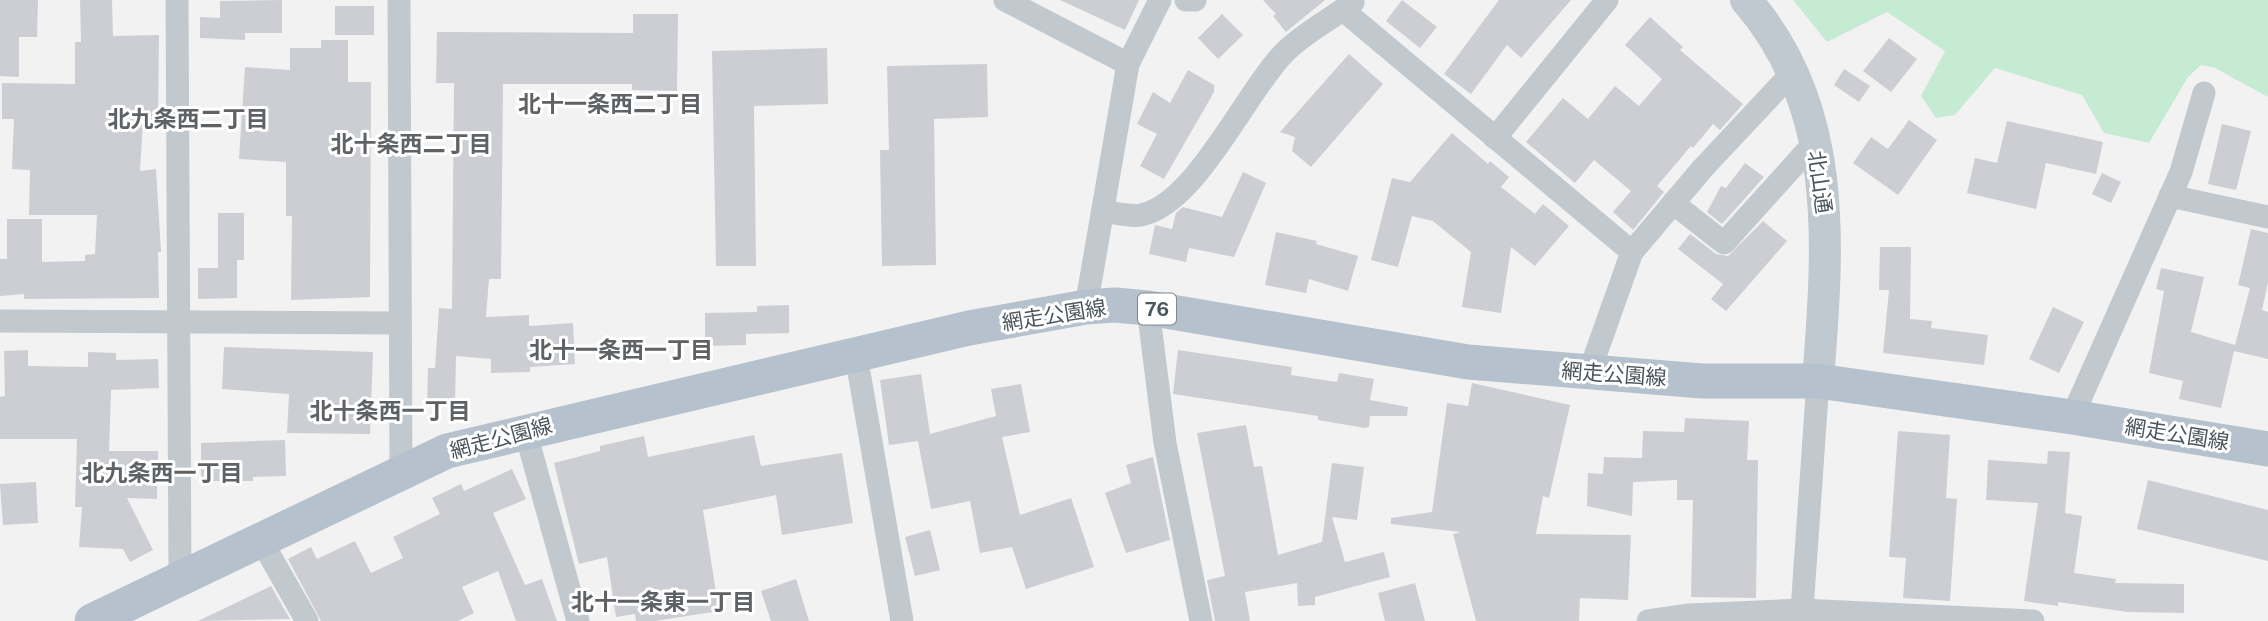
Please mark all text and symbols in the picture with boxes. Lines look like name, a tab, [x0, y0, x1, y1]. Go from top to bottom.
district label: 北十一条西二丁目	[518, 90, 702, 117]
district label: 北九条西二丁目	[108, 105, 269, 132]
district label: 北十条西二丁目	[331, 130, 492, 157]
street label: 北山通	[1803, 149, 1837, 215]
street label: 網走公園線	[1000, 294, 1108, 336]
road number: 76	[1138, 294, 1176, 324]
district label: 北十一条西一丁目	[529, 336, 713, 363]
street label: 網走公園線	[1561, 358, 1667, 390]
district label: 北十条西一丁目	[310, 397, 471, 424]
street label: 網走公園線	[447, 412, 555, 464]
street label: 網走公園線	[2123, 413, 2231, 455]
district label: 北九条西一丁目	[82, 459, 243, 486]
district label: 北十一条東一丁目	[571, 588, 755, 615]

